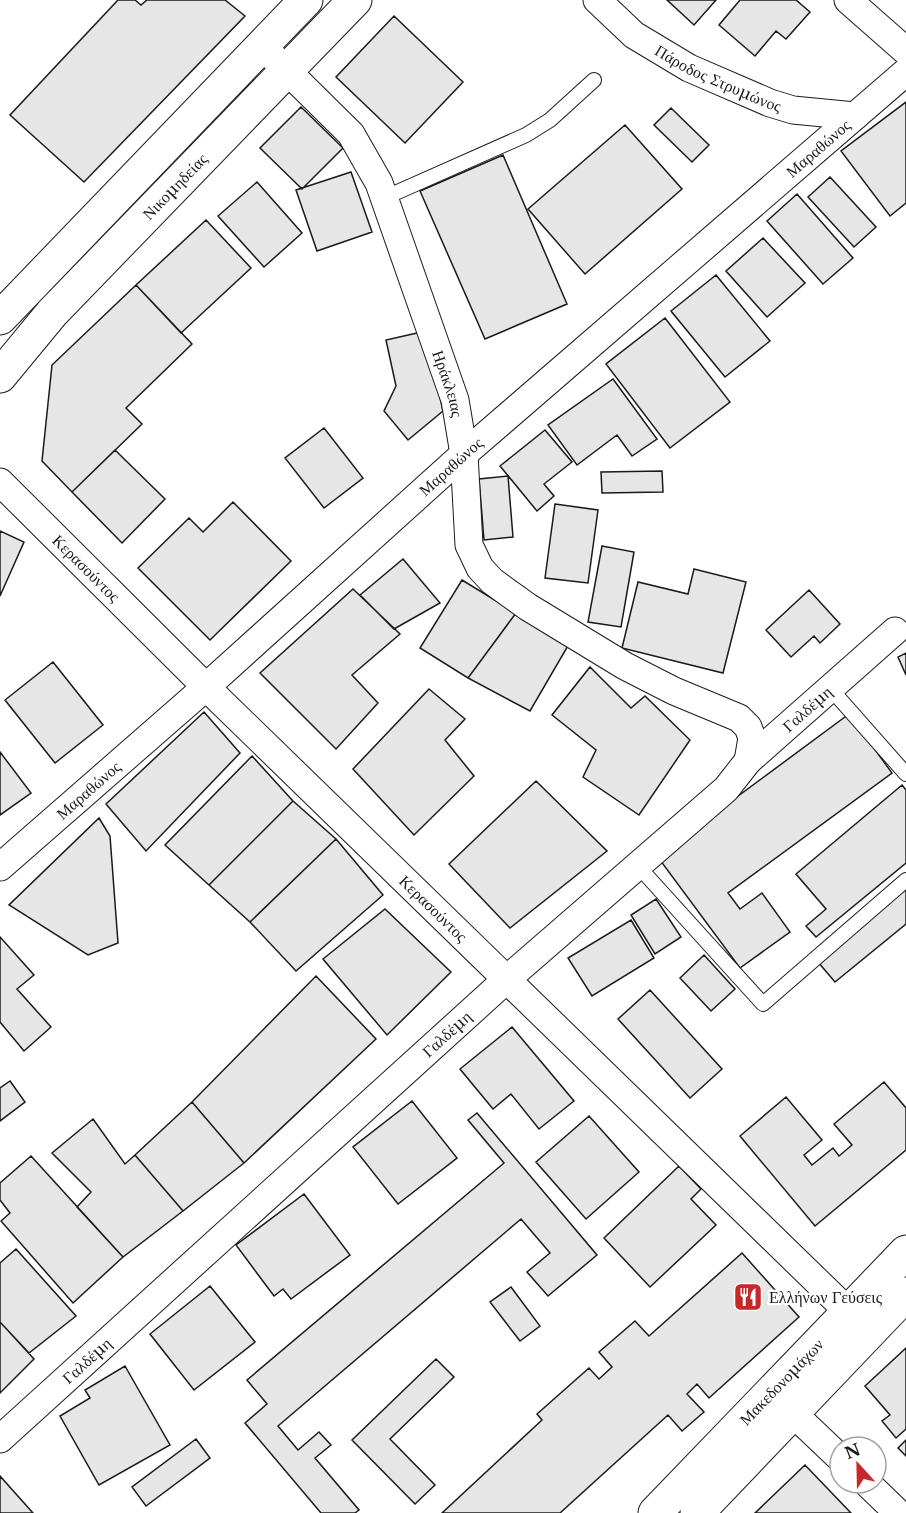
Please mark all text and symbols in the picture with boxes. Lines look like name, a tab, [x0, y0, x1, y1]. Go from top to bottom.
street label: Πάροδος Στρυμώνος	[651, 40, 784, 116]
street label: Μαραθώνος	[782, 114, 855, 181]
street label: Νικομηδείας	[138, 148, 212, 224]
street label: Ηράκλειας	[428, 347, 468, 419]
street label: Μαραθώνος	[415, 432, 487, 500]
street label: Κερασούντος	[49, 530, 125, 606]
street label: Γαλδέμη	[778, 682, 836, 736]
street label: Μαραθώνος	[52, 756, 125, 823]
street label: Κερασούντος	[395, 871, 472, 946]
street label: Γαλδέμη	[418, 1006, 475, 1061]
restaurant icon: Ελλήνων Γεύσεις	[732, 1281, 764, 1313]
place label: Ελλήνων Γεύσεις	[769, 1287, 883, 1307]
street label: Γαλδέμη	[58, 1333, 115, 1388]
street label: Μακεδονομάχων	[735, 1334, 827, 1429]
north arrow	[828, 1435, 888, 1495]
text: N	[842, 1439, 863, 1463]

